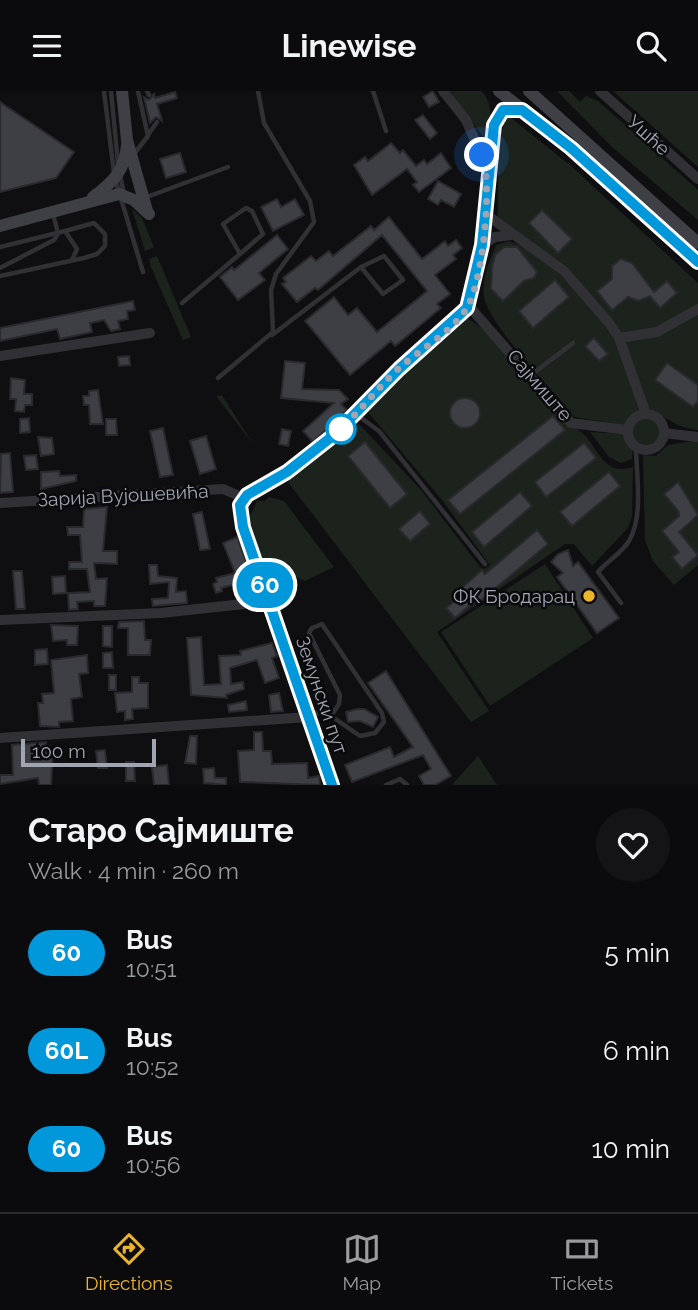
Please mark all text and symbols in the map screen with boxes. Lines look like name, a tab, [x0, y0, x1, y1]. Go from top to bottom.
icon: menu	[28, 27, 66, 65]
text: Linewise	[282, 27, 416, 64]
icon: search	[632, 27, 670, 65]
street label: Ушће	[623, 110, 675, 160]
your location	[464, 137, 499, 172]
street label: Сајмиште	[503, 345, 577, 425]
unlabelled marker	[326, 414, 356, 444]
street label: Зарија Вујошевића	[37, 480, 209, 510]
line badge: 60	[233, 562, 296, 608]
text: 60	[250, 570, 280, 599]
place label: ФК Бродарац	[453, 585, 575, 607]
marker: ФК Бродарац	[581, 588, 597, 604]
street label: Земунски пут	[292, 633, 352, 757]
scale bar	[21, 736, 156, 768]
text: 100 m	[32, 740, 86, 762]
button: heart	[596, 808, 670, 882]
text: Старо Сајмиште	[28, 811, 294, 850]
text: Walk · 4 min · 260 m	[28, 857, 239, 884]
text: Bus	[126, 925, 173, 955]
text: 60	[52, 938, 81, 967]
text: 5 min	[604, 938, 670, 968]
text: 10:51	[126, 955, 177, 982]
text: Bus	[126, 1023, 173, 1053]
text: 60L	[45, 1036, 88, 1065]
text: 6 min	[603, 1036, 670, 1066]
text: 10:52	[126, 1053, 179, 1080]
text: Bus	[126, 1121, 173, 1151]
text: 60	[52, 1134, 81, 1163]
text: 10 min	[592, 1134, 670, 1164]
text: 10:56	[126, 1151, 181, 1178]
tab: Directions	[85, 1230, 173, 1294]
tab: Map	[342, 1230, 381, 1294]
tab: Tickets	[551, 1230, 613, 1294]

